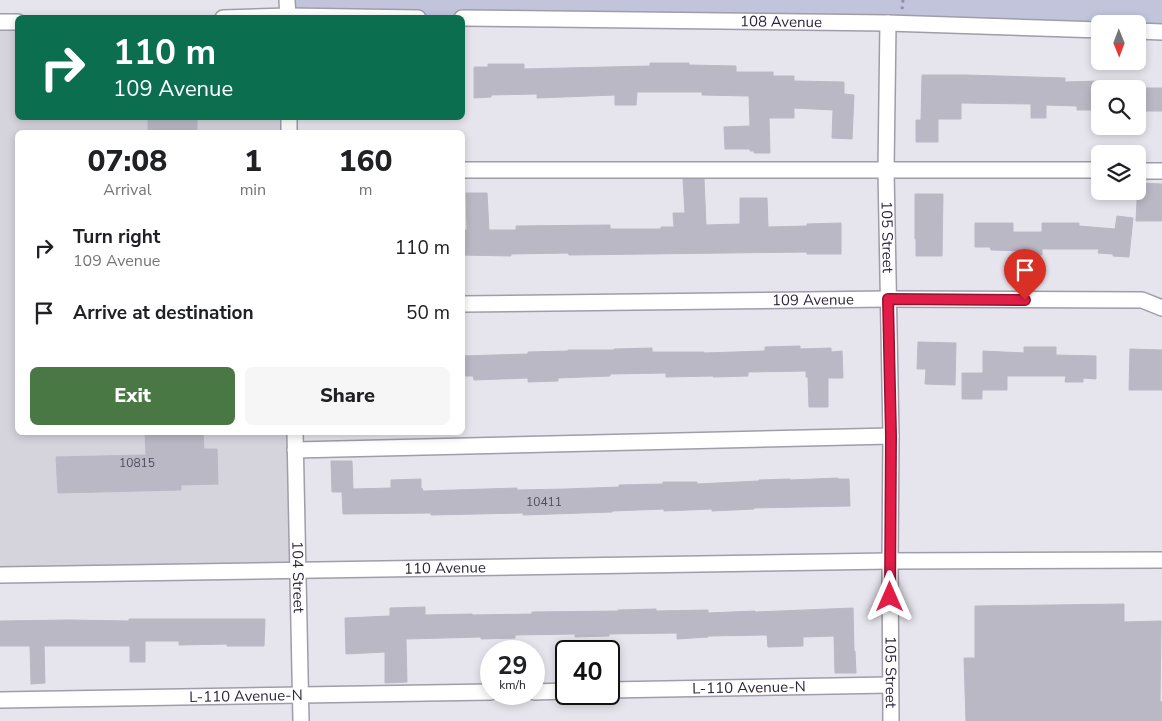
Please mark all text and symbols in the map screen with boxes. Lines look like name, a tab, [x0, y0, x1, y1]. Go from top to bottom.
street label: 108 Avenue	[740, 11, 822, 32]
north arrow	[1091, 15, 1146, 70]
map controls	[1091, 15, 1146, 200]
text: 110 m	[113, 29, 216, 76]
icon: right	[30, 35, 95, 100]
text: 109 Avenue	[113, 74, 233, 104]
button: search	[1091, 80, 1146, 135]
text: 07:08	[87, 141, 167, 182]
text: 1	[244, 141, 262, 182]
text: 160	[339, 141, 393, 182]
button: layers	[1091, 145, 1146, 200]
text: Arrival	[103, 179, 151, 201]
text: min	[240, 179, 266, 201]
text: m	[359, 179, 372, 201]
street label: 105 Street	[877, 201, 898, 274]
text: Turn right	[73, 224, 160, 250]
icon: right	[30, 234, 58, 262]
text: 110 m	[395, 235, 450, 261]
pin	[1004, 249, 1046, 300]
text: 109 Avenue	[73, 250, 160, 272]
icon: arrive	[1011, 256, 1039, 284]
street label: 109 Avenue	[772, 289, 854, 310]
icon: arrive	[30, 299, 58, 327]
text: Arrive at destination	[73, 300, 254, 326]
text: 50 m	[406, 300, 450, 326]
button: Exit	[30, 367, 235, 425]
button: Share	[245, 367, 450, 425]
house number: 10815	[119, 455, 155, 471]
house number: 10411	[526, 494, 562, 510]
street label: 104 Street	[287, 541, 309, 614]
street label: 110 Avenue	[404, 557, 486, 579]
position arrow	[863, 570, 915, 622]
street label: 105 Street	[880, 636, 901, 709]
speed limit sign: 40	[555, 640, 620, 705]
text: 29	[497, 649, 528, 683]
text: km/h	[499, 677, 526, 693]
street label: L-110 Avenue-N	[692, 677, 806, 699]
street label: L-110 Avenue-N	[189, 685, 303, 707]

